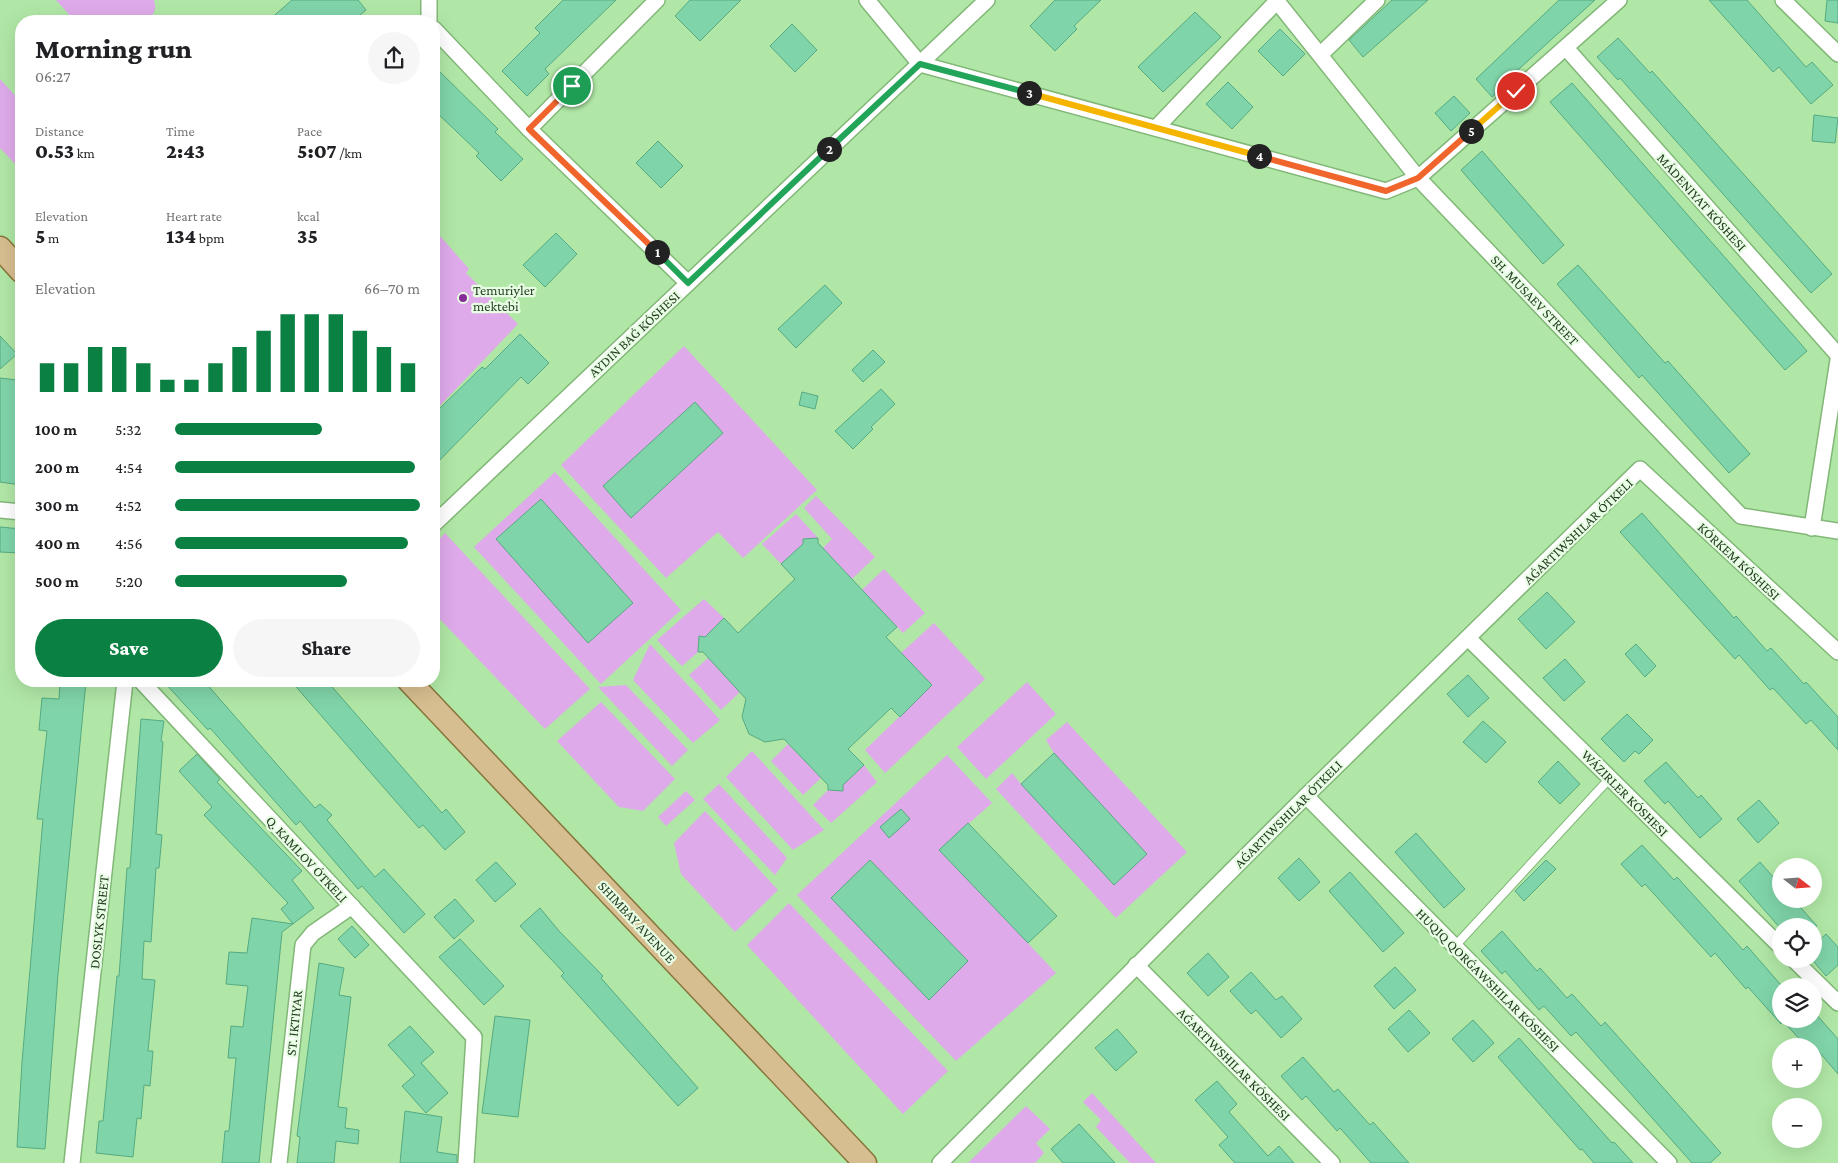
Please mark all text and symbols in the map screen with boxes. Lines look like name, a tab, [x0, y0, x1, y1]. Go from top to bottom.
button: share	[368, 32, 420, 84]
text: Morning run	[35, 33, 192, 64]
pin	[551, 65, 593, 107]
text: 06:27	[35, 68, 71, 85]
pin	[1495, 70, 1537, 112]
icon: arrive	[558, 72, 586, 100]
icon: check	[1502, 77, 1530, 105]
pin: 3	[1016, 80, 1042, 106]
text: 3	[1026, 85, 1033, 101]
pin: 5	[1458, 118, 1484, 144]
text: Distance	[35, 123, 84, 139]
text: Time	[166, 123, 195, 139]
text: Pace	[297, 123, 322, 139]
text: 5	[1468, 123, 1475, 139]
pin: 2	[816, 136, 842, 162]
text: 0.53	[35, 139, 74, 163]
text: 2:43	[166, 139, 205, 163]
text: 5:07	[297, 139, 337, 163]
text: 2	[826, 141, 833, 157]
pin: 4	[1246, 144, 1272, 168]
text: km	[74, 145, 95, 161]
text: /km	[337, 145, 362, 161]
text: 4	[1256, 148, 1263, 164]
street label: MÁDENIYAT KÓSHESI	[1654, 150, 1750, 254]
text: Elevation	[35, 208, 88, 224]
text: Heart rate	[166, 208, 222, 224]
text: kcal	[297, 208, 320, 224]
text: 5	[35, 224, 45, 248]
text: 134	[166, 224, 196, 248]
text: 35	[297, 224, 318, 248]
text: m	[45, 230, 59, 246]
text: bpm	[196, 230, 225, 246]
pin: 1	[644, 240, 670, 264]
text: 1	[655, 244, 660, 260]
street label: SH. MUSAEV STREET	[1488, 251, 1583, 349]
text: Elevation	[35, 280, 96, 297]
text: 66–70 m	[364, 280, 420, 297]
place label: Temuriyler mektebi	[473, 282, 535, 314]
street label: AYDIN BAǴ KÓSHESI	[585, 288, 683, 380]
marker: Temuriyler mektebi	[457, 292, 469, 304]
text: 100 m	[35, 421, 77, 438]
text: 5:32	[115, 421, 141, 438]
text: 200 m	[35, 459, 79, 476]
text: 4:54	[115, 459, 143, 476]
street label: AǴARTIWSHILAR ÓTKELI	[1520, 475, 1636, 587]
text: 300 m	[35, 497, 79, 514]
text: 4:52	[115, 497, 142, 514]
street label: KÓRKEM KÓSHESI	[1695, 519, 1783, 603]
text: 400 m	[35, 535, 80, 552]
text: 4:56	[115, 535, 143, 552]
text: 500 m	[35, 573, 79, 590]
text: 5:20	[115, 573, 143, 590]
button: Save	[35, 619, 223, 677]
button: Share	[233, 619, 420, 677]
street label: WÁZIRLER KÓSHESI	[1578, 746, 1672, 840]
street label: AǴARTIWSHILAR ÓTKELI	[1231, 757, 1345, 871]
street label: Q. KAMLOV ÓTKELI	[263, 812, 351, 906]
north arrow	[1772, 858, 1822, 908]
map controls	[1772, 858, 1822, 1148]
street label: DOSLYK STREET	[86, 874, 112, 970]
street label: SHIMBAY AVENUE	[595, 878, 679, 966]
street label: HUQIQ QORǴAWSHILAR KÓSHESI	[1413, 905, 1563, 1055]
button: locate	[1772, 918, 1822, 968]
button: layers	[1772, 978, 1822, 1028]
street label: ST. IKTIYAR	[283, 989, 305, 1057]
street label: AǴARTIWSHILAR KÓSHESI	[1174, 1004, 1294, 1124]
button: +	[1772, 1038, 1822, 1088]
button: −	[1772, 1098, 1822, 1148]

